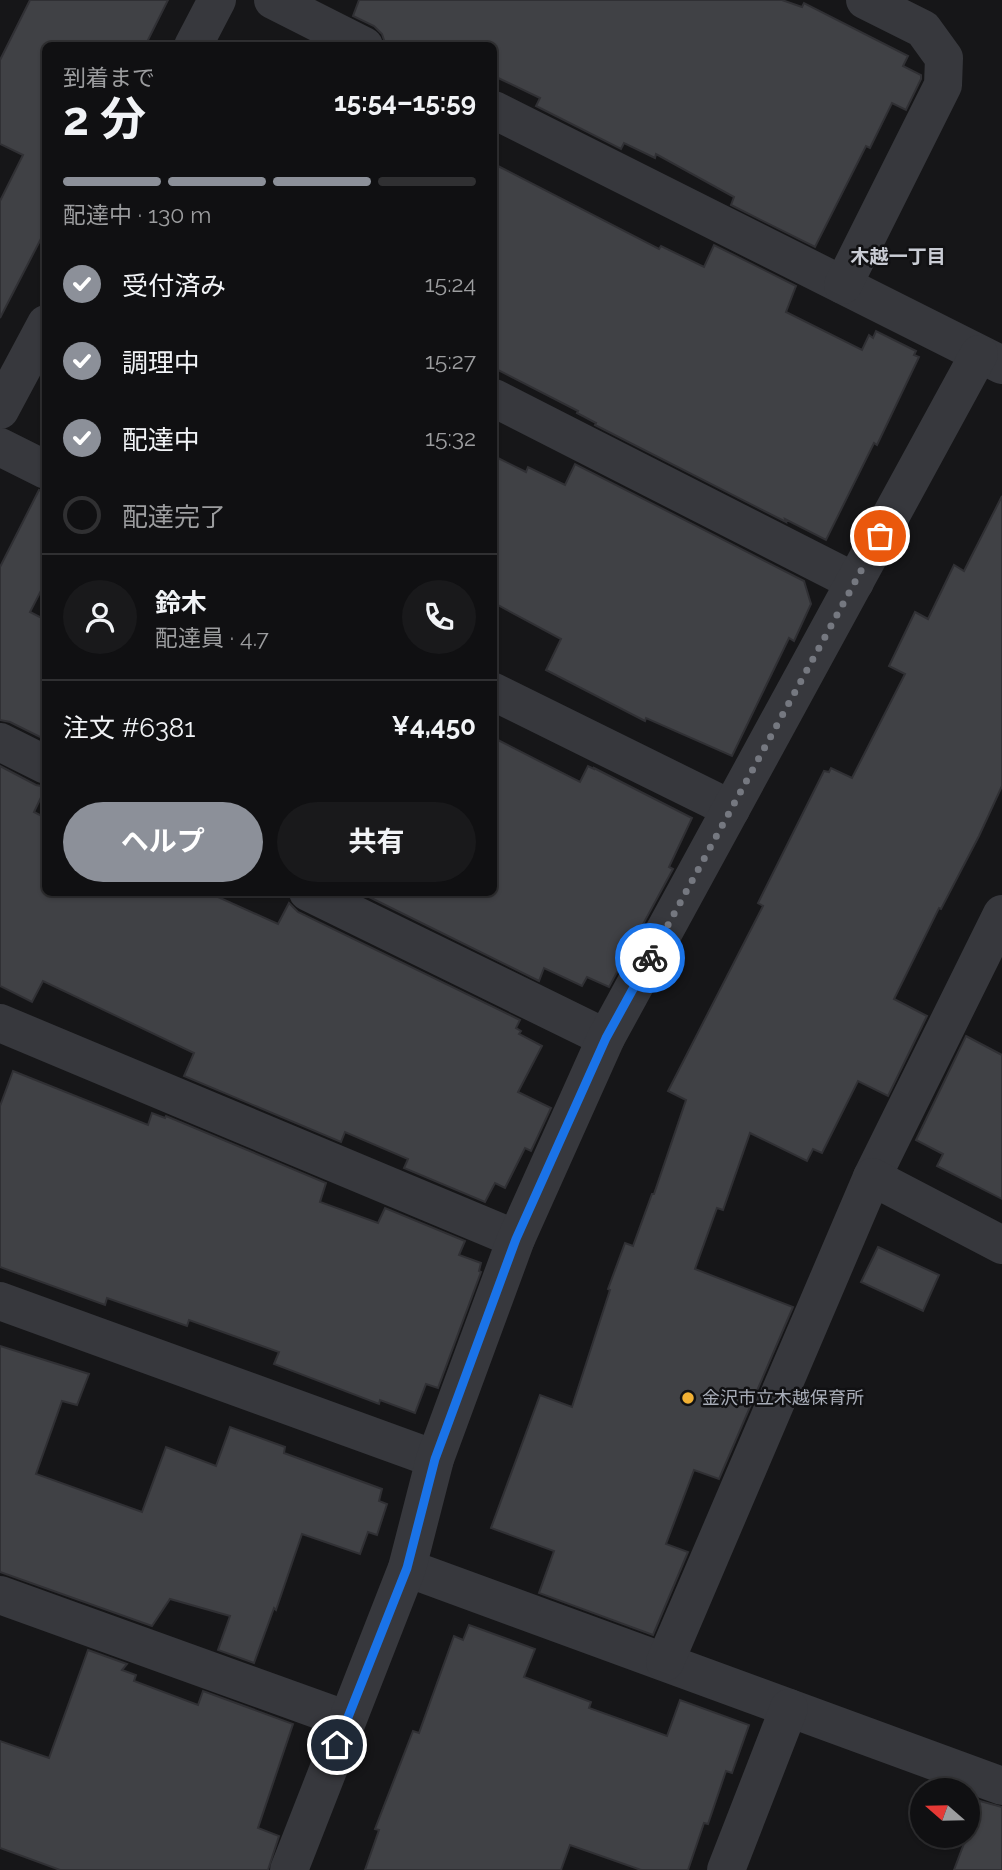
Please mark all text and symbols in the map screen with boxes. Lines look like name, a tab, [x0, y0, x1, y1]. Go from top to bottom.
text: 到着まで	[63, 64, 155, 91]
text: 15:54–15:59	[334, 87, 476, 117]
text: 2 分	[63, 92, 146, 146]
text: 配達中 · 130 m	[63, 201, 211, 228]
district label: 木越一丁目	[850, 245, 946, 267]
icon: check	[63, 265, 101, 303]
text: 15:24	[425, 270, 476, 297]
text: 受付済み	[122, 271, 226, 301]
icon: check	[63, 342, 101, 380]
text: 15:27	[425, 347, 476, 374]
text: 調理中	[122, 348, 200, 378]
icon: check	[63, 419, 101, 457]
text: 15:32	[425, 424, 476, 451]
text: 配達中	[122, 425, 200, 455]
text: 配達完了	[122, 502, 226, 532]
pin	[850, 506, 910, 566]
icon: bag	[861, 517, 899, 555]
button: person	[63, 580, 137, 654]
button: phone	[402, 580, 476, 654]
text: 鈴木	[155, 588, 207, 618]
text: 配達員 · 4.7	[155, 624, 269, 651]
text: ¥4,450	[391, 711, 476, 741]
text: 注文 #6381	[63, 713, 195, 743]
button: ヘルプ	[63, 802, 263, 882]
button: 共有	[277, 802, 476, 882]
courier	[615, 923, 685, 993]
icon: bike	[631, 939, 669, 977]
place label: 金沢市立木越保育所	[702, 1387, 864, 1408]
marker: 金沢市立木越保育所	[680, 1390, 696, 1406]
pin	[307, 1715, 367, 1775]
icon: home	[318, 1726, 356, 1764]
north arrow	[910, 1778, 980, 1848]
map controls	[910, 1778, 980, 1848]

